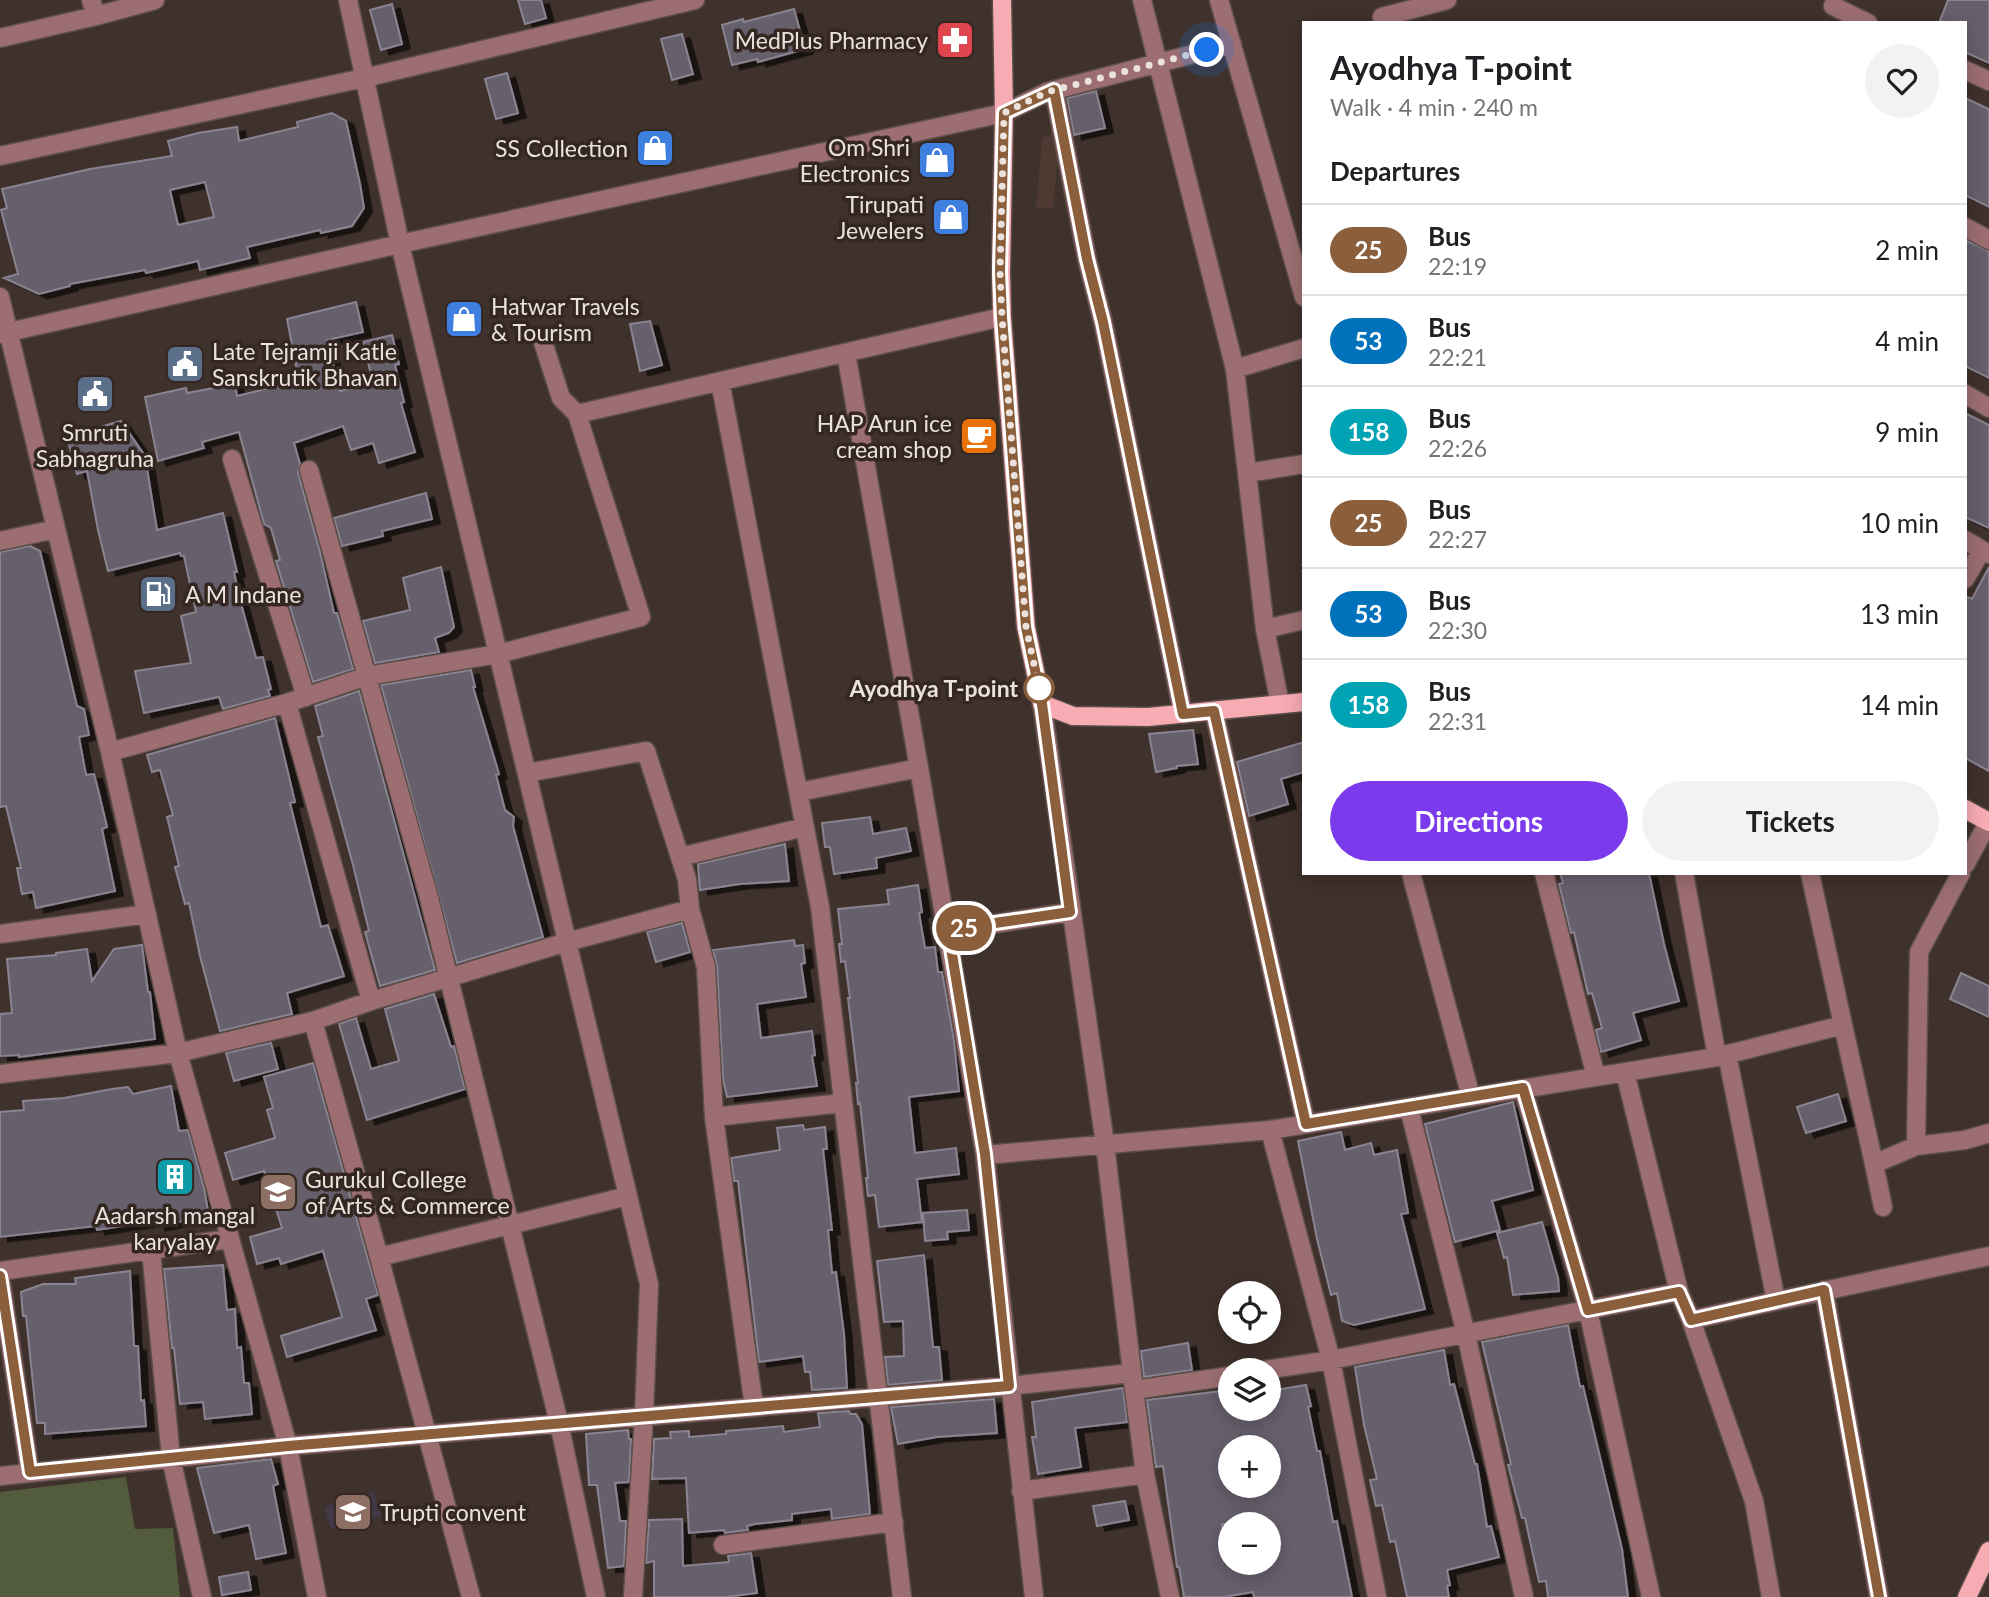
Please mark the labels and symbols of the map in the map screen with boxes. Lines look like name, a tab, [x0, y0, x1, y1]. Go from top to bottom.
pharmacy icon: MedPlus Pharmacy	[934, 19, 976, 61]
place label: MedPlus Pharmacy	[735, 26, 928, 54]
your location	[1189, 32, 1224, 67]
shop icon: SS Collection	[634, 127, 676, 169]
place label: Om Shri Electronics	[800, 133, 910, 187]
place label: SS Collection	[495, 134, 628, 162]
shop icon: Om Shri Electronics	[916, 139, 958, 181]
place label: Tirupati Jewelers	[837, 190, 924, 244]
shop icon: Tirupati Jewelers	[930, 196, 972, 238]
place label: Hatwar Travels & Tourism	[491, 292, 640, 346]
shop icon: Hatwar Travels & Tourism	[443, 298, 485, 340]
place label: Late Tejramji Katle Sanskrutik Bhavan	[212, 337, 398, 391]
public building icon: Late Tejramji Katle Sanskrutik Bhavan	[164, 343, 206, 385]
public building icon: Smruti Sabhagruha	[74, 373, 116, 415]
place label: HAP Arun ice cream shop	[817, 409, 952, 463]
cafe icon: HAP Arun ice cream shop	[958, 415, 1000, 457]
place label: Smruti Sabhagruha	[36, 418, 154, 472]
fuel station icon: A M Indane	[137, 573, 179, 615]
place label: A M Indane	[185, 580, 301, 608]
marker: Ayodhya T-point	[1024, 673, 1054, 703]
place label: Ayodhya T-point	[848, 674, 1018, 702]
line badge: 25	[932, 905, 996, 951]
building icon: Aadarsh mangal karyalay	[154, 1156, 196, 1198]
place label: Gurukul College of Arts & Commerce	[305, 1165, 510, 1219]
school or university icon: Gurukul College of Arts & Commerce	[257, 1171, 299, 1213]
place label: Aadarsh mangal karyalay	[95, 1201, 255, 1255]
school or university icon: Trupti convent	[332, 1491, 374, 1533]
place label: Trupti convent	[380, 1498, 527, 1526]

